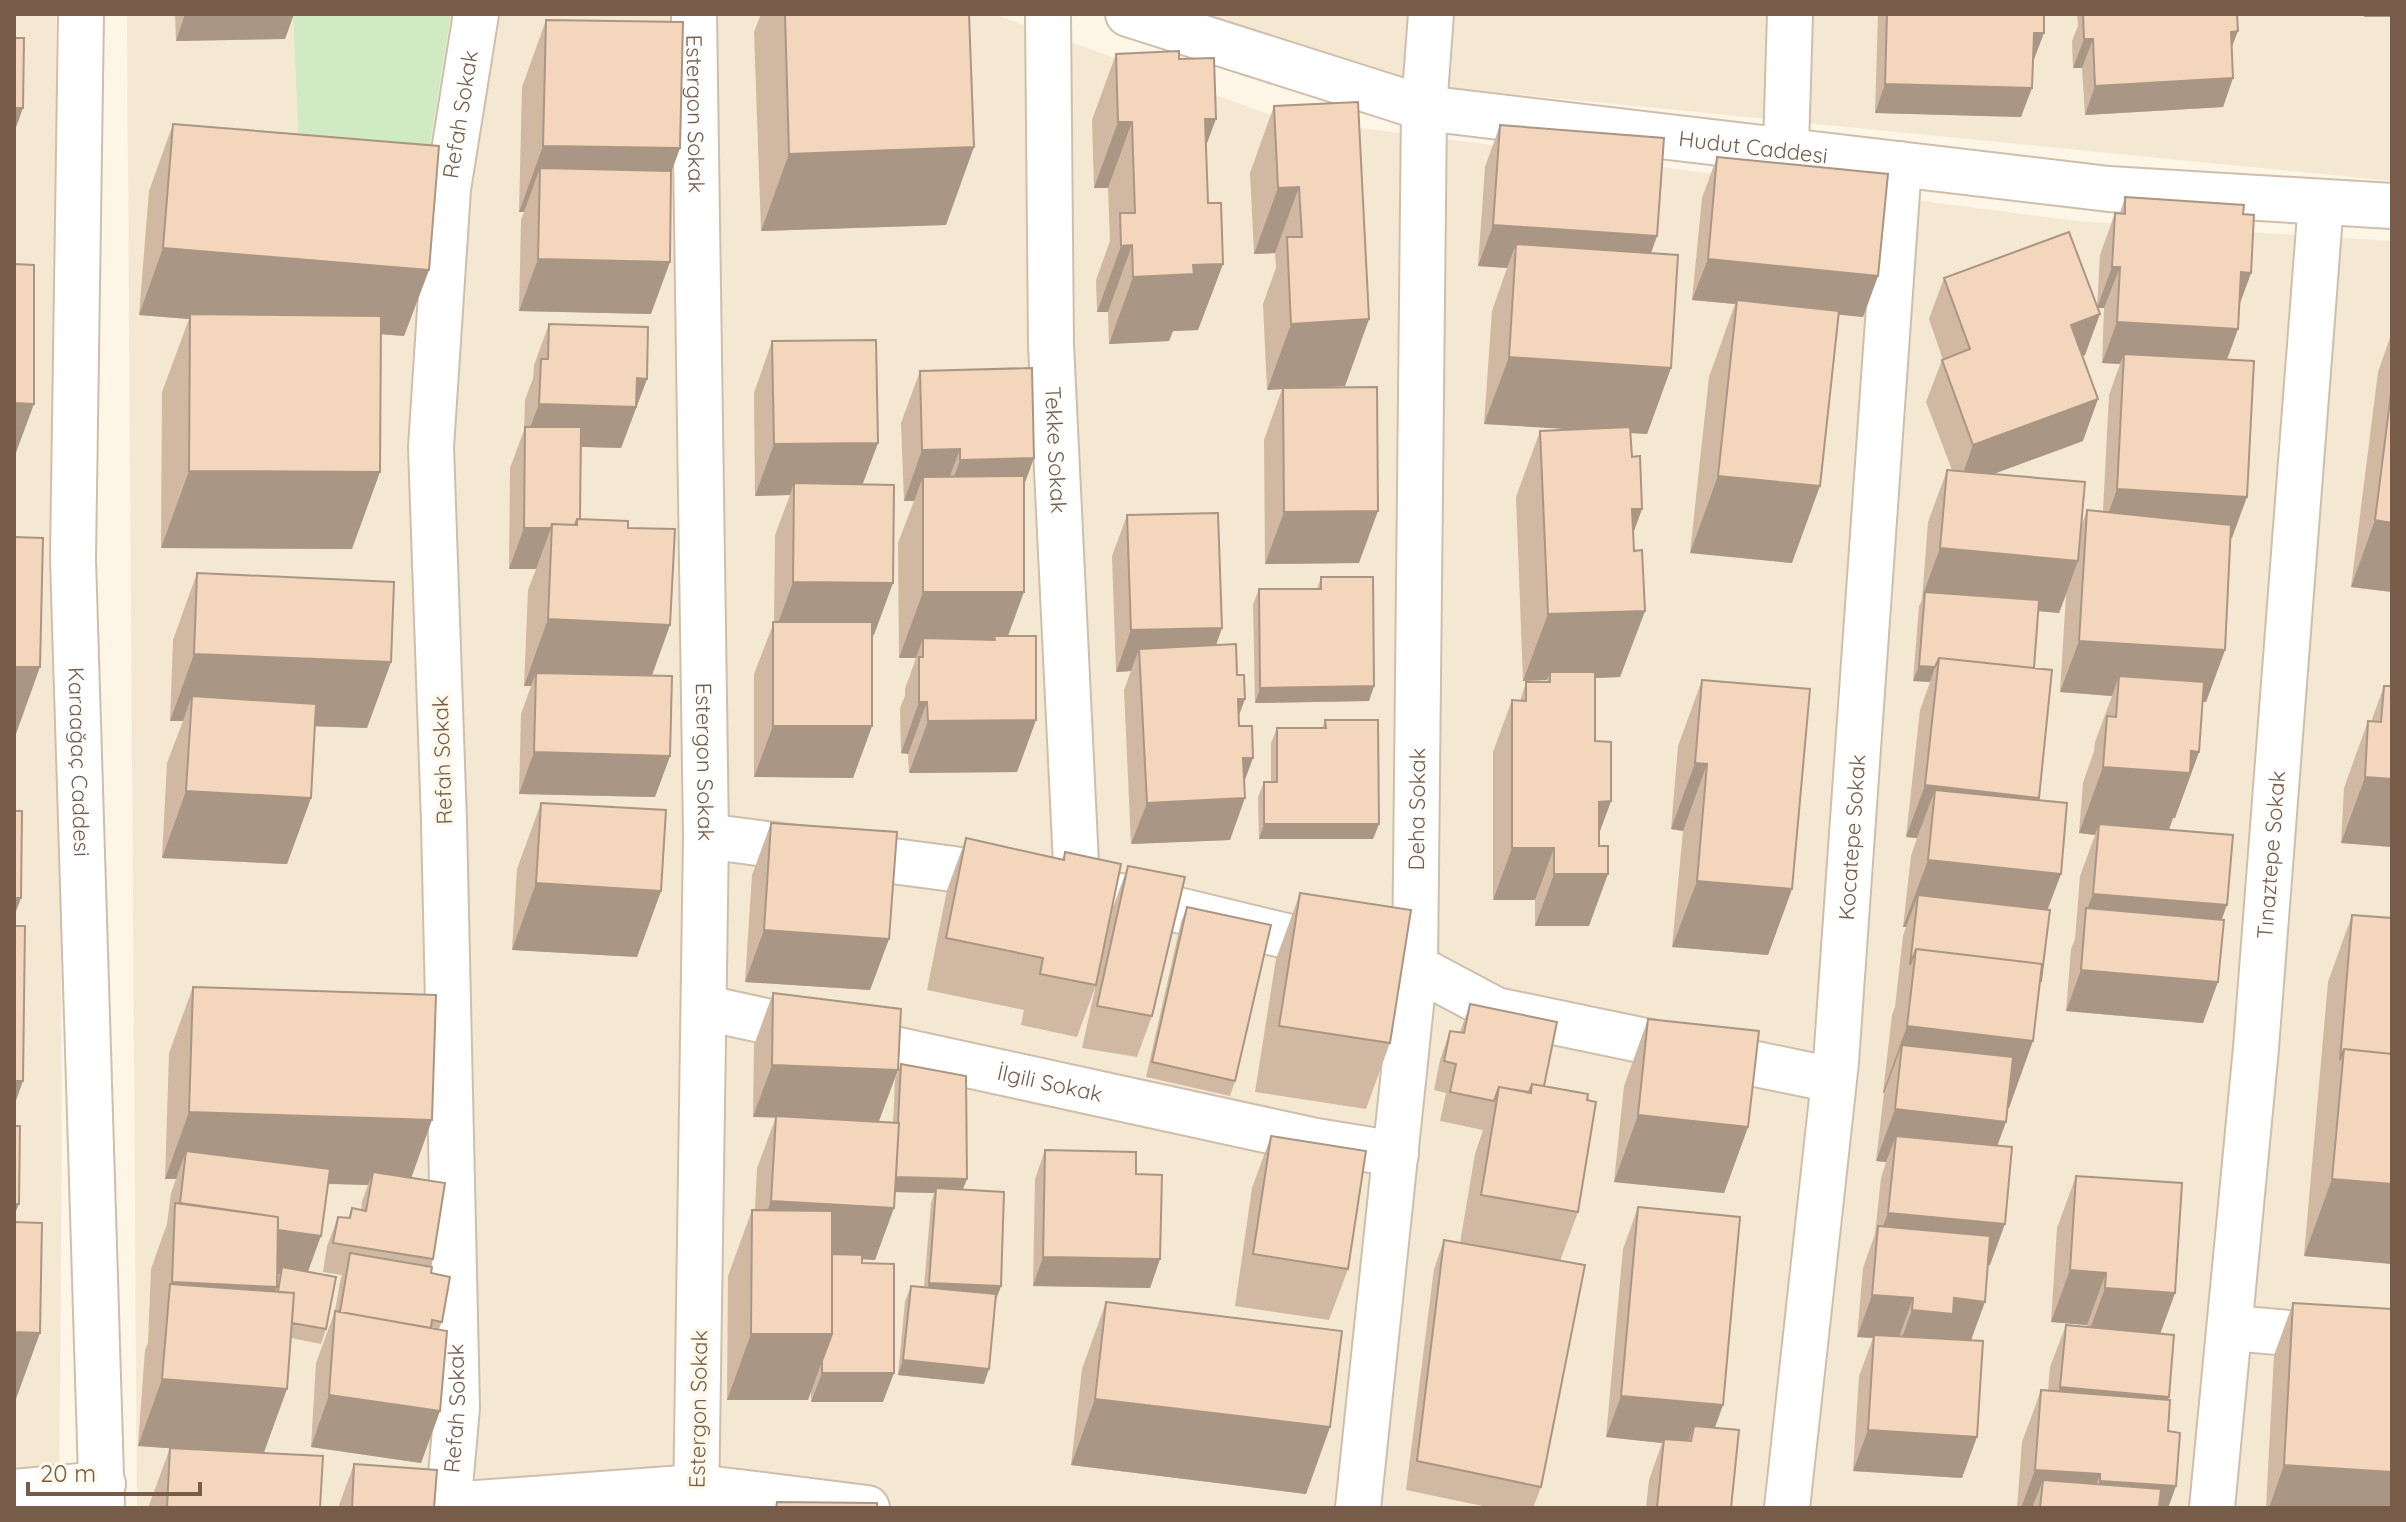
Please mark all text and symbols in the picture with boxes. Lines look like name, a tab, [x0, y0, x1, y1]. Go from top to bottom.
street label: Estergon Sokak	[680, 35, 711, 193]
street label: Refah Sokak	[436, 48, 484, 180]
street label: Hudut Caddesi	[1677, 124, 1829, 170]
street label: Tekke Sokak	[1039, 386, 1073, 514]
street label: Karaağaç Caddesi	[62, 667, 96, 857]
street label: Estergon Sokak	[690, 682, 720, 841]
street label: Refah Sokak	[426, 695, 458, 825]
street label: Deha Sokak	[1402, 747, 1431, 871]
street label: Kocatepe Sokak	[1832, 753, 1872, 921]
street label: Tınaztepe Sokak	[2250, 769, 2291, 940]
street label: İlgili Sokak	[995, 1058, 1105, 1108]
street label: Estergon Sokak	[683, 1330, 713, 1488]
street label: Refah Sokak	[437, 1343, 471, 1474]
scale bar	[28, 1446, 200, 1496]
text: 20 m	[40, 1458, 96, 1488]

